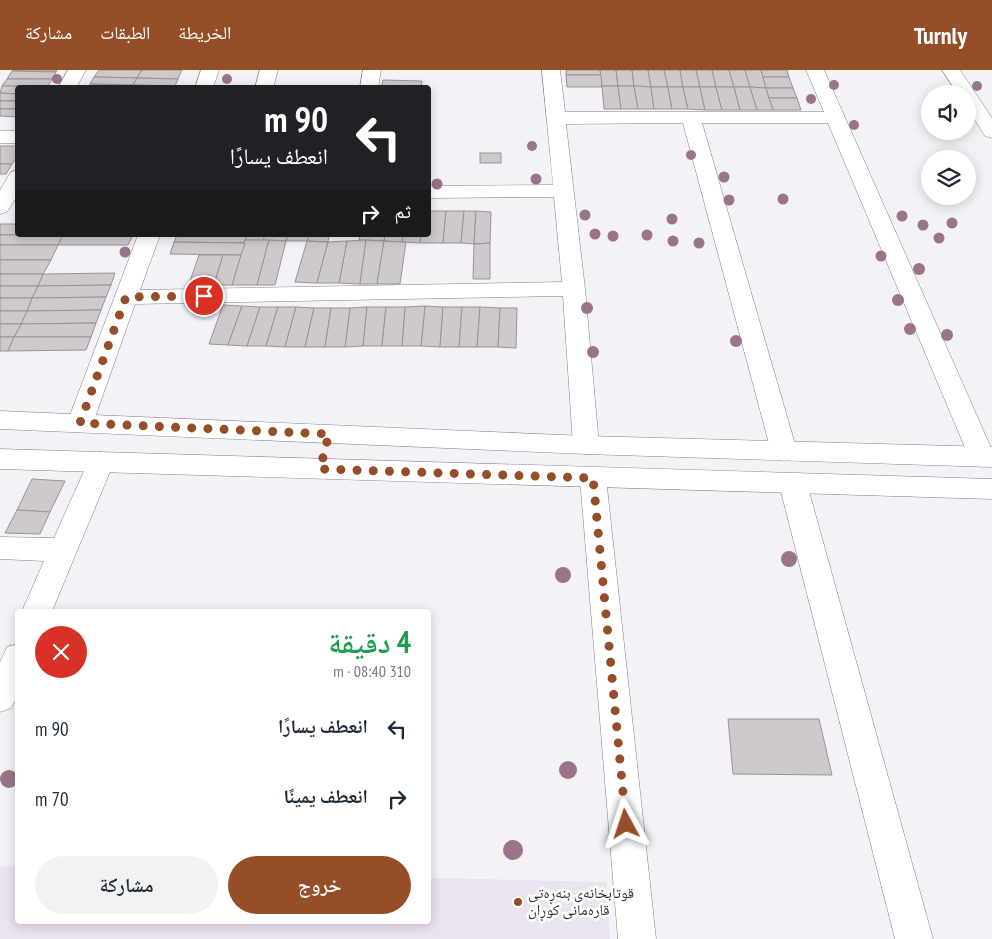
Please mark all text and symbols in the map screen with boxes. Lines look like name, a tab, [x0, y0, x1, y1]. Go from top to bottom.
text: Turnly	[914, 20, 967, 51]
text: مشاركة	[25, 21, 72, 44]
text: الطبقات	[100, 21, 150, 44]
text: الخريطة	[178, 21, 231, 44]
map controls	[921, 85, 976, 205]
button: sound	[921, 85, 976, 140]
text: 90 m	[264, 96, 328, 142]
icon: left	[346, 105, 411, 170]
text: انعطف يسارًا	[230, 142, 328, 170]
button: layers	[921, 150, 976, 205]
text: ثم	[394, 199, 411, 223]
icon: right	[356, 200, 384, 228]
pin	[183, 275, 225, 317]
icon: arrive	[190, 282, 218, 310]
text: 4 دقيقة	[328, 622, 411, 661]
button: close	[35, 626, 87, 678]
text: 310 m · 08:40	[333, 661, 411, 681]
text: انعطف يسارًا	[278, 714, 368, 738]
icon: left	[383, 715, 411, 743]
text: 90 m	[35, 717, 69, 741]
text: انعطف يمينًا	[284, 784, 368, 808]
icon: right	[383, 785, 411, 813]
text: 70 m	[35, 787, 69, 811]
position arrow	[599, 797, 651, 849]
button: مشاركة	[35, 856, 218, 914]
button: خروج	[228, 856, 411, 914]
place label: قوتابخانەی بنەڕەتی قارەمانی کوڕان	[528, 883, 634, 922]
marker: قوتابخانەی بنەڕەتی قارەمانی کوڕان	[512, 896, 524, 908]

